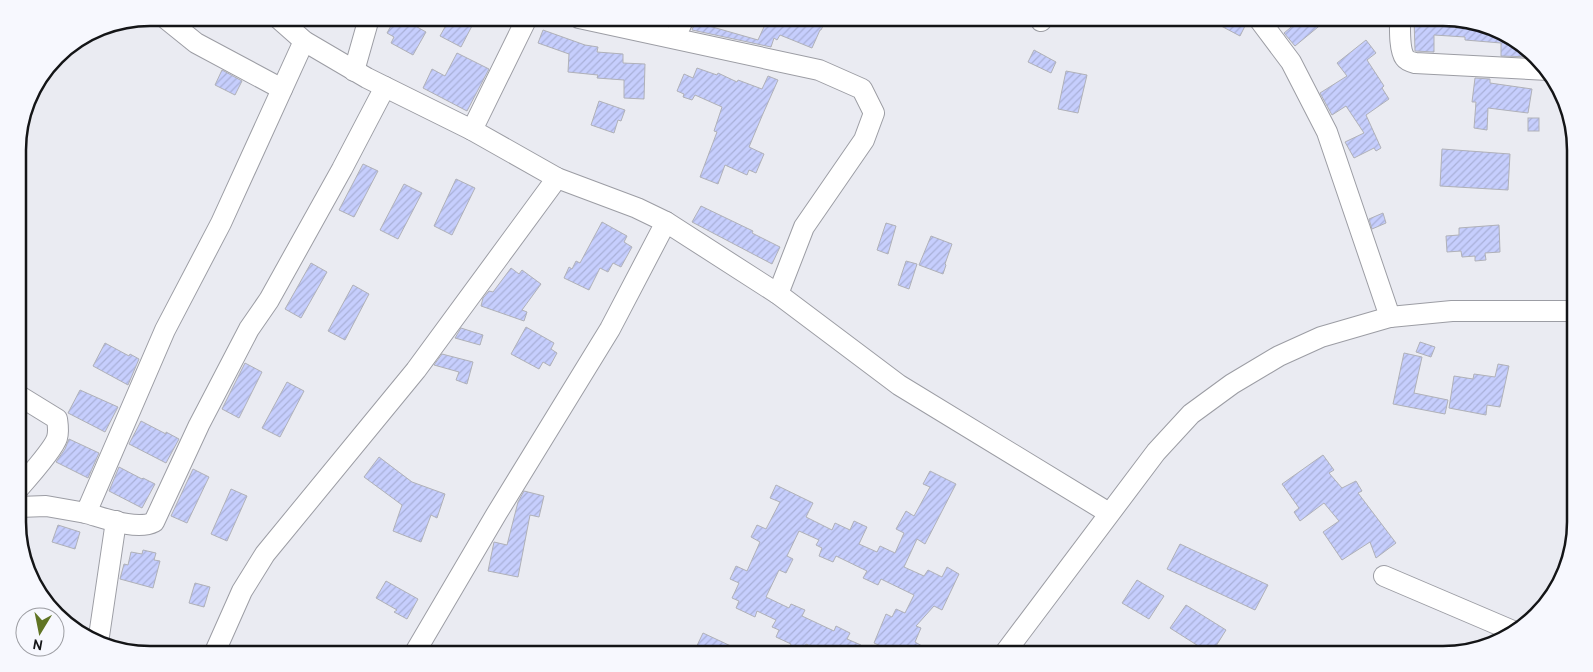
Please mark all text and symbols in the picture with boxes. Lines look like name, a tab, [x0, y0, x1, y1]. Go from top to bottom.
north arrow	[15, 607, 65, 657]
text: N	[31, 635, 44, 655]

